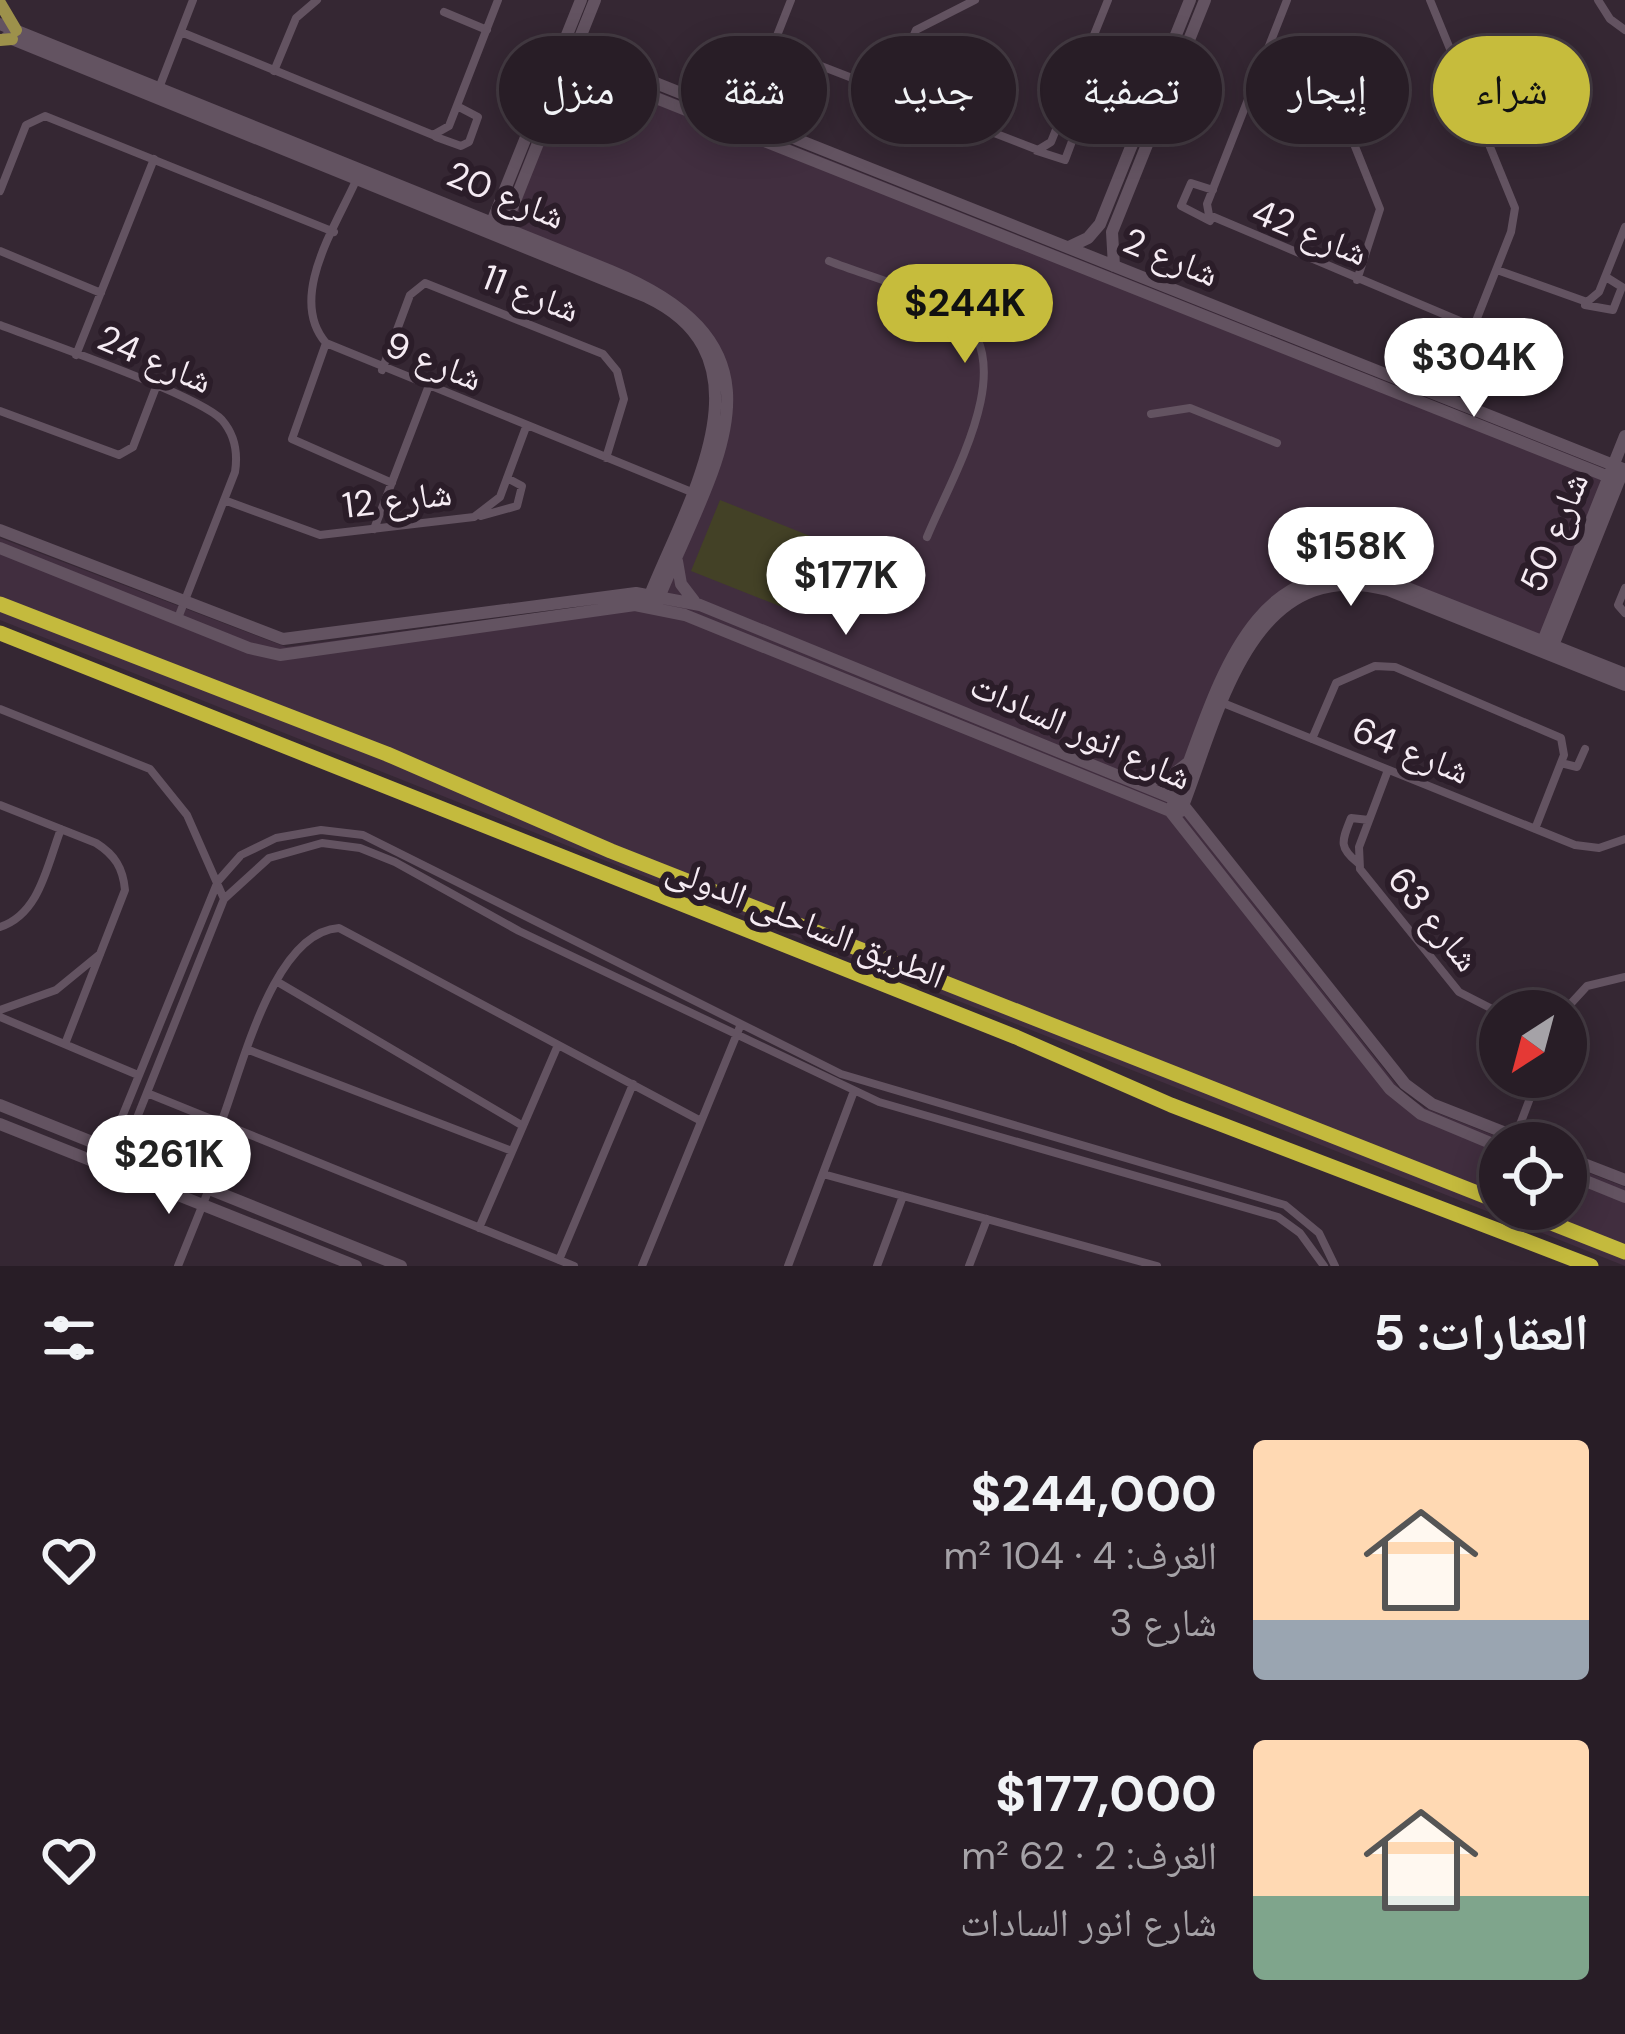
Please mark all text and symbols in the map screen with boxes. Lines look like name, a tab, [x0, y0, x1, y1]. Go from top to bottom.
chip: منزل	[499, 36, 657, 144]
chip: شقة	[681, 36, 827, 144]
chip: جديد	[851, 36, 1016, 144]
chip: تصفية	[1040, 36, 1222, 144]
chip: إيجار	[1246, 36, 1409, 144]
chip: شراء	[1433, 36, 1590, 144]
street label: شارع 20	[440, 150, 572, 240]
street label: شارع 42	[1245, 188, 1375, 276]
street label: شارع 2	[1116, 217, 1226, 297]
street label: شارع 11	[476, 253, 586, 333]
pin: $244K	[881, 264, 1049, 366]
text: $244K	[904, 277, 1026, 328]
street label: شارع 24	[91, 314, 219, 404]
pin: $304K	[1390, 318, 1558, 420]
street label: شارع 9	[379, 320, 489, 402]
text: $304K	[1411, 331, 1537, 382]
street label: شارع 50	[1509, 465, 1599, 599]
street label: شارع 12	[340, 469, 454, 529]
pin: $158K	[1267, 507, 1435, 609]
text: $158K	[1295, 520, 1407, 571]
pin: $177K	[762, 536, 930, 638]
text: $177K	[793, 549, 899, 600]
street label: شارع انور السادات	[963, 661, 1199, 801]
street label: شارع 64	[1345, 705, 1477, 795]
street label: الطريق الساحلى الدولى	[660, 845, 952, 999]
street label: شارع 63	[1377, 857, 1491, 981]
north arrow	[1479, 990, 1587, 1098]
map controls	[1479, 990, 1587, 1230]
pin: $261K	[85, 1115, 253, 1217]
button: locate	[1479, 1122, 1587, 1230]
text: $261K	[114, 1128, 224, 1179]
text: العقارات: 5	[1373, 1299, 1589, 1366]
icon: filters	[36, 1305, 102, 1371]
text: $244,000	[971, 1460, 1217, 1527]
icon: home	[1349, 1488, 1493, 1632]
icon: heart	[36, 1527, 102, 1593]
text: الغرف: 4 · 104 m²	[944, 1530, 1217, 1581]
text: شارع 3	[1109, 1597, 1217, 1648]
text: $177,000	[995, 1760, 1217, 1827]
icon: home	[1349, 1788, 1493, 1932]
icon: heart	[36, 1827, 102, 1893]
text: الغرف: 2 · 62 m²	[961, 1830, 1217, 1881]
text: شارع انور السادات	[960, 1897, 1217, 1948]

